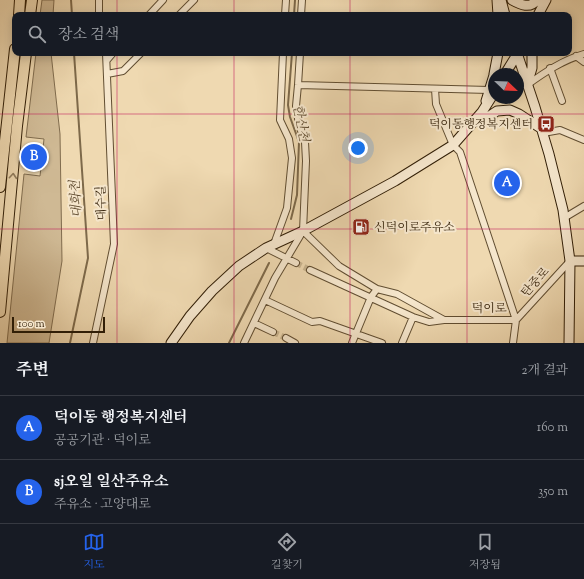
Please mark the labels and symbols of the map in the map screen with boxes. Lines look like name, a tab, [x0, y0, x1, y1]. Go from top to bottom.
north arrow	[488, 68, 524, 104]
water label: 한산천	[288, 103, 313, 145]
bus stop icon: 덕이동행정복지센터	[536, 114, 556, 134]
place label: 덕이동행정복지센터	[429, 116, 533, 134]
your location	[348, 138, 368, 158]
pin: B	[21, 142, 47, 172]
pin: A	[494, 168, 520, 198]
one-way arrow	[8, 173, 17, 179]
water label: 대화천	[67, 178, 87, 218]
street label: 대수길	[92, 185, 112, 221]
fuel station icon: 신덕이로주유소	[351, 217, 371, 237]
place label: 신덕이로주유소	[374, 219, 456, 237]
street label: 탄중로	[517, 263, 554, 302]
street label: 덕이로	[472, 300, 507, 318]
scale bar	[12, 315, 105, 334]

